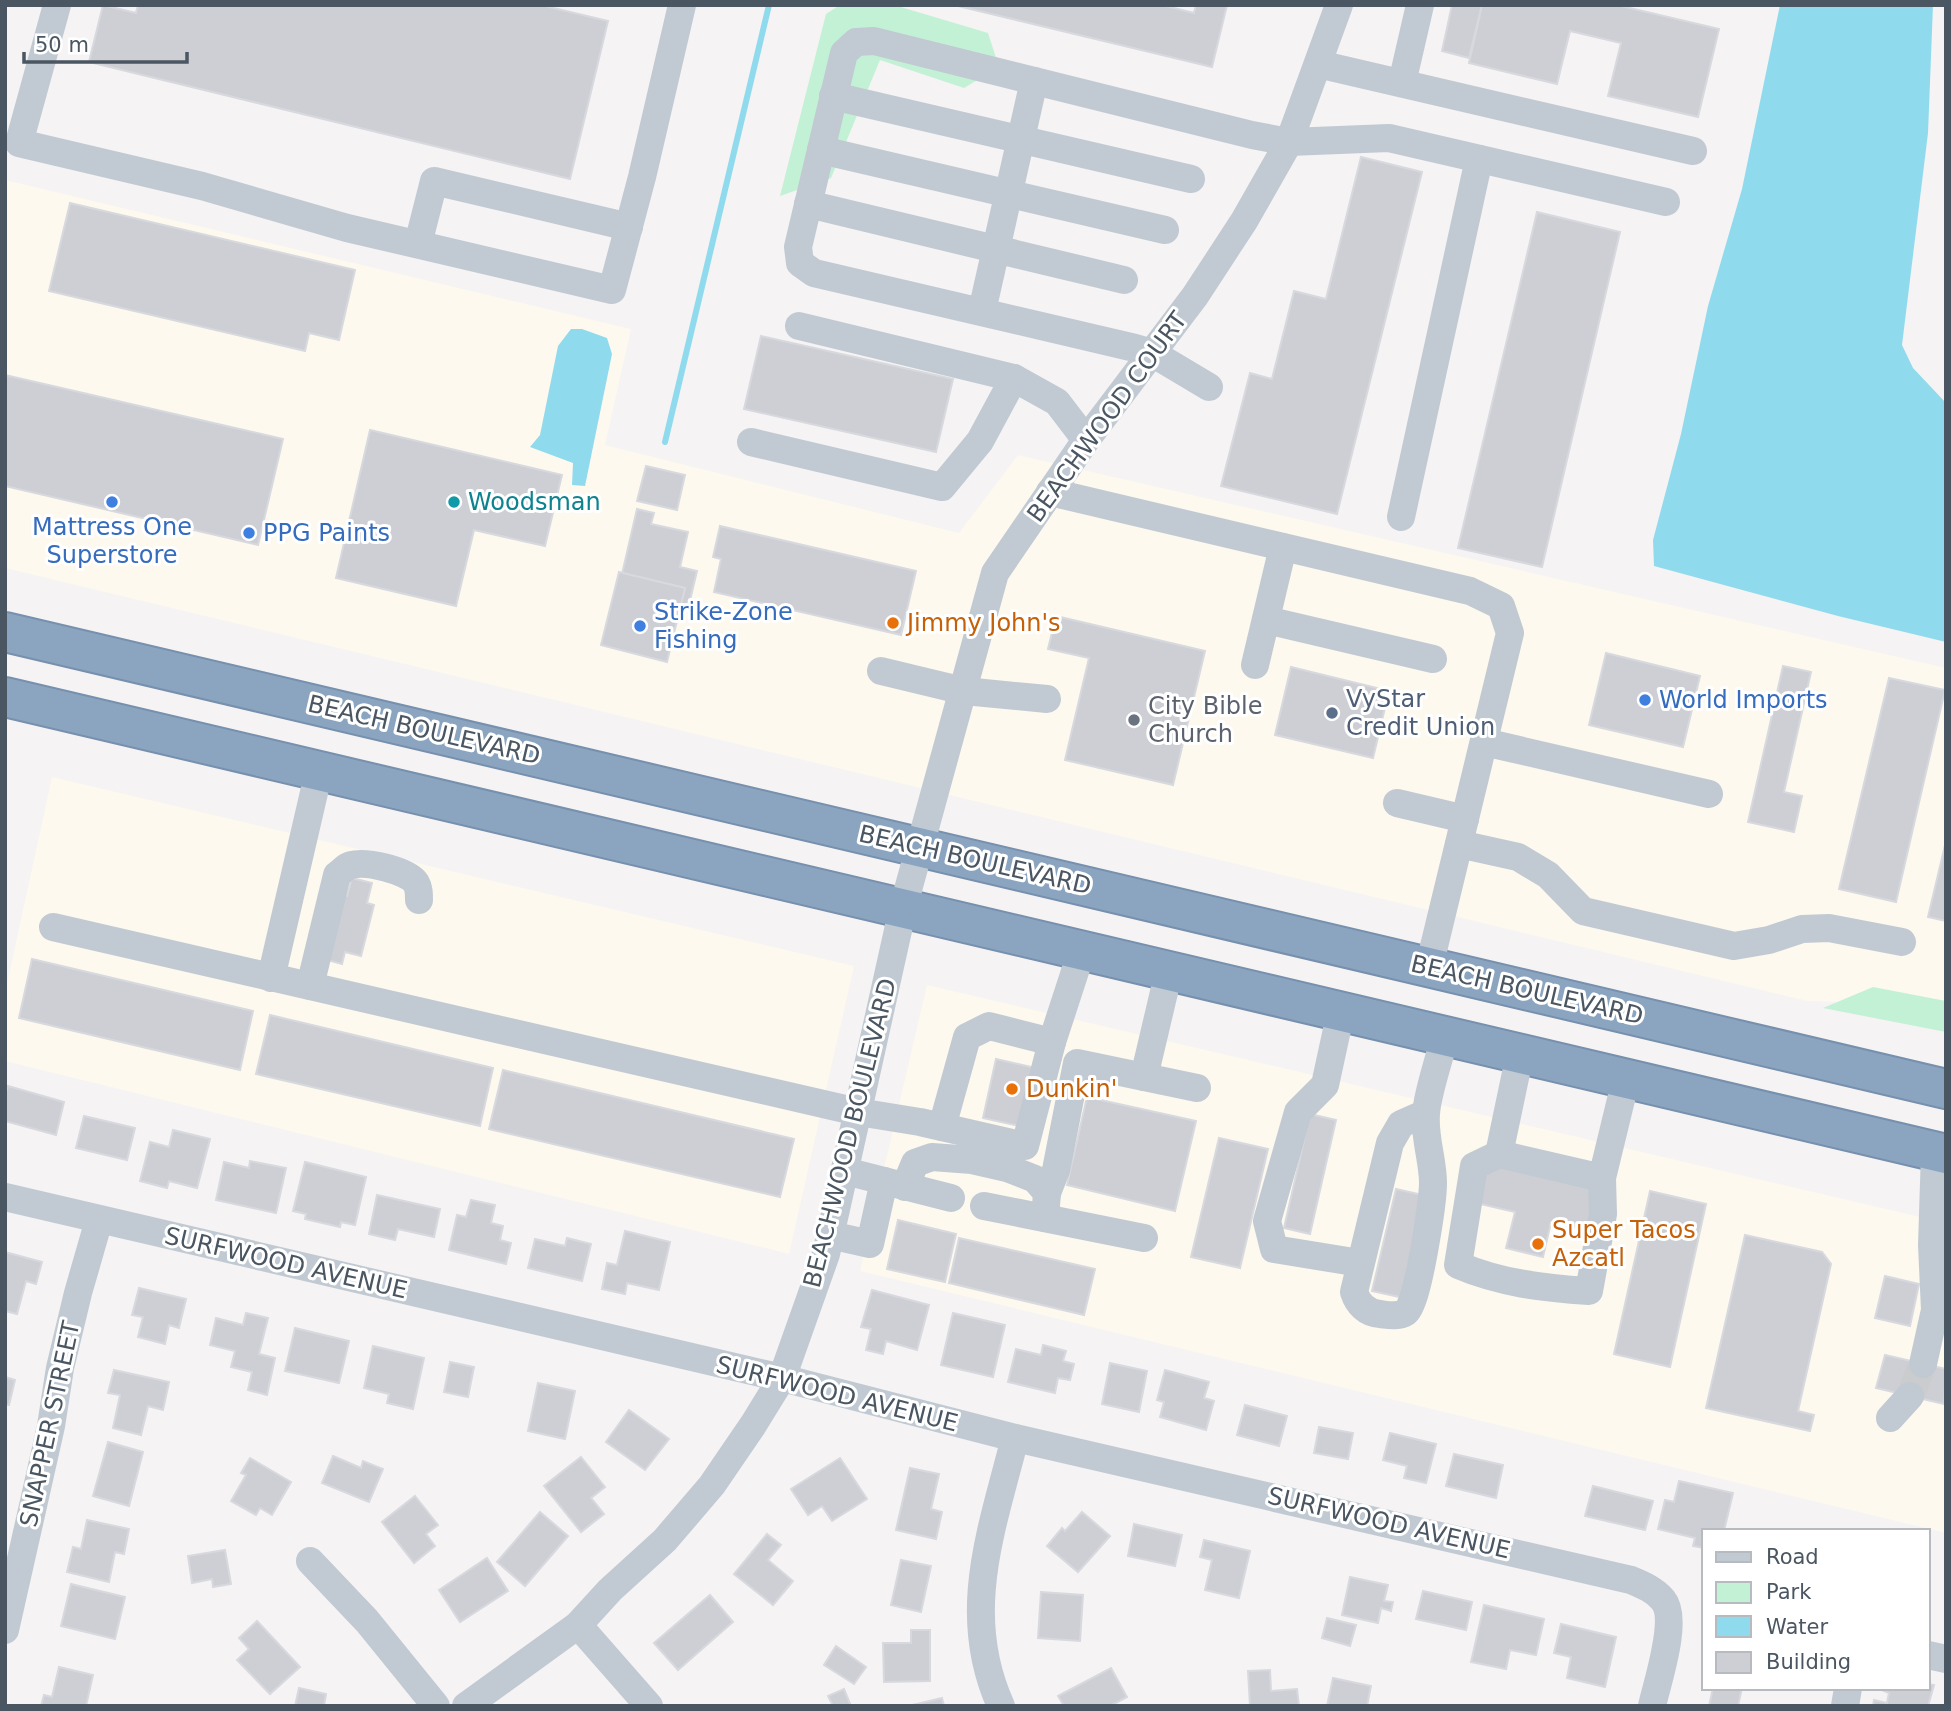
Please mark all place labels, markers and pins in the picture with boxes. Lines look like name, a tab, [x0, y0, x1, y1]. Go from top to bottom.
place label: Woodsman	[468, 488, 601, 516]
marker: Mattress One Superstore	[104, 494, 120, 510]
marker: Woodsman	[446, 494, 462, 510]
place label: Mattress One Superstore	[32, 513, 192, 569]
place label: PPG Paints	[263, 519, 390, 547]
marker: PPG Paints	[241, 525, 257, 541]
place label: Strike-Zone Fishing	[654, 598, 793, 654]
place label: Jimmy John's	[905, 609, 1061, 637]
marker: Jimmy John's	[885, 615, 901, 631]
marker: Strike-Zone Fishing	[632, 618, 648, 634]
place label: VyStar Credit Union	[1346, 685, 1495, 741]
place label: World Imports	[1659, 686, 1828, 714]
place label: City Bible Church	[1148, 692, 1262, 748]
marker: World Imports	[1637, 692, 1653, 708]
marker: VyStar Credit Union	[1324, 705, 1340, 721]
marker: City Bible Church	[1126, 712, 1142, 728]
place label: Dunkin'	[1026, 1075, 1117, 1103]
marker: Dunkin'	[1004, 1081, 1020, 1097]
place label: Super Tacos Azcatl	[1552, 1216, 1696, 1272]
marker: Super Tacos Azcatl	[1530, 1236, 1546, 1252]

